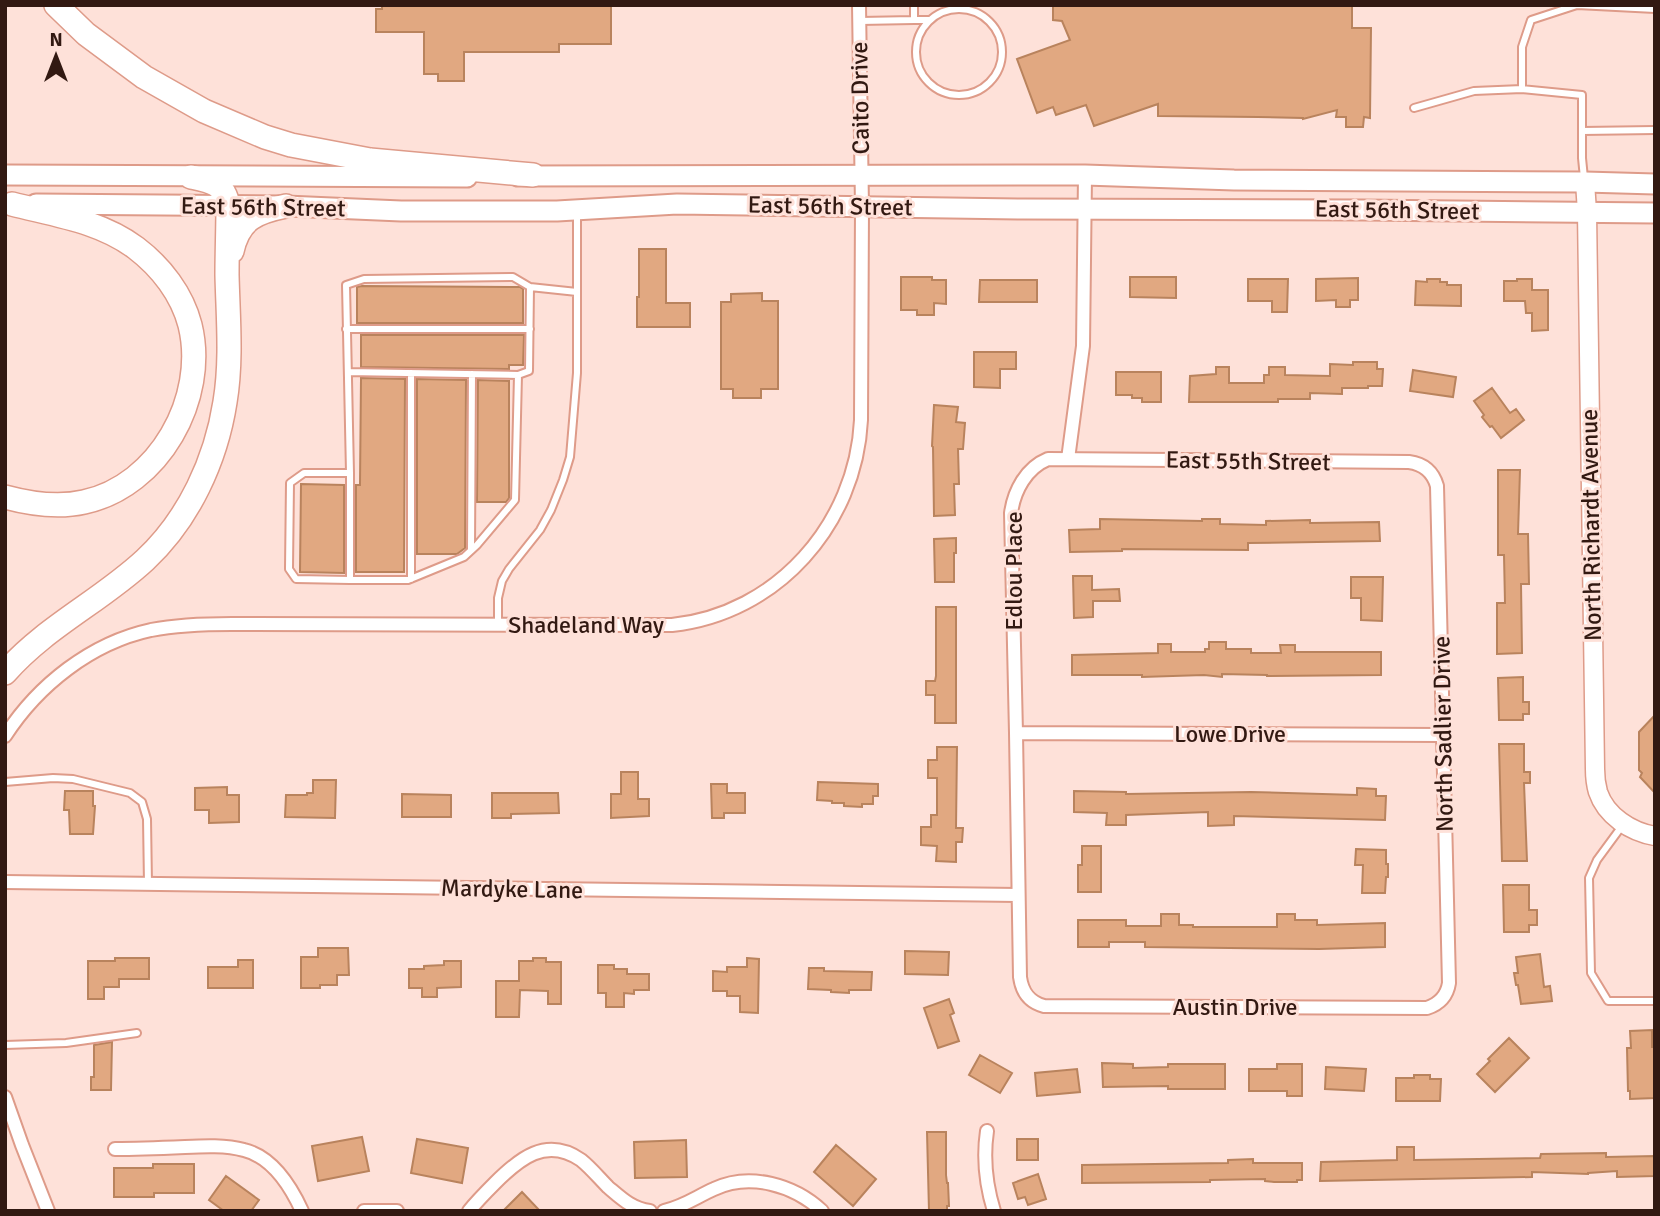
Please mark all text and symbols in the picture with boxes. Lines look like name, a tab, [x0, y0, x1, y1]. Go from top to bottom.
north arrow	[21, 21, 91, 91]
text: N	[49, 28, 63, 52]
street label: Caito Drive	[844, 41, 876, 155]
street label: East 56th Street	[747, 190, 913, 222]
street label: East 56th Street	[180, 191, 346, 223]
street label: East 56th Street	[1314, 194, 1480, 226]
street label: North Richardt Avenue	[1574, 409, 1608, 641]
street label: East 55th Street	[1165, 445, 1331, 477]
street label: Edlou Place	[999, 511, 1029, 631]
street label: Shadeland Way	[508, 610, 664, 640]
street label: North Sadlier Drive	[1426, 636, 1460, 832]
street label: Lowe Drive	[1174, 719, 1286, 749]
street label: Mardyke Lane	[440, 873, 584, 905]
street label: Austin Drive	[1172, 992, 1298, 1022]

